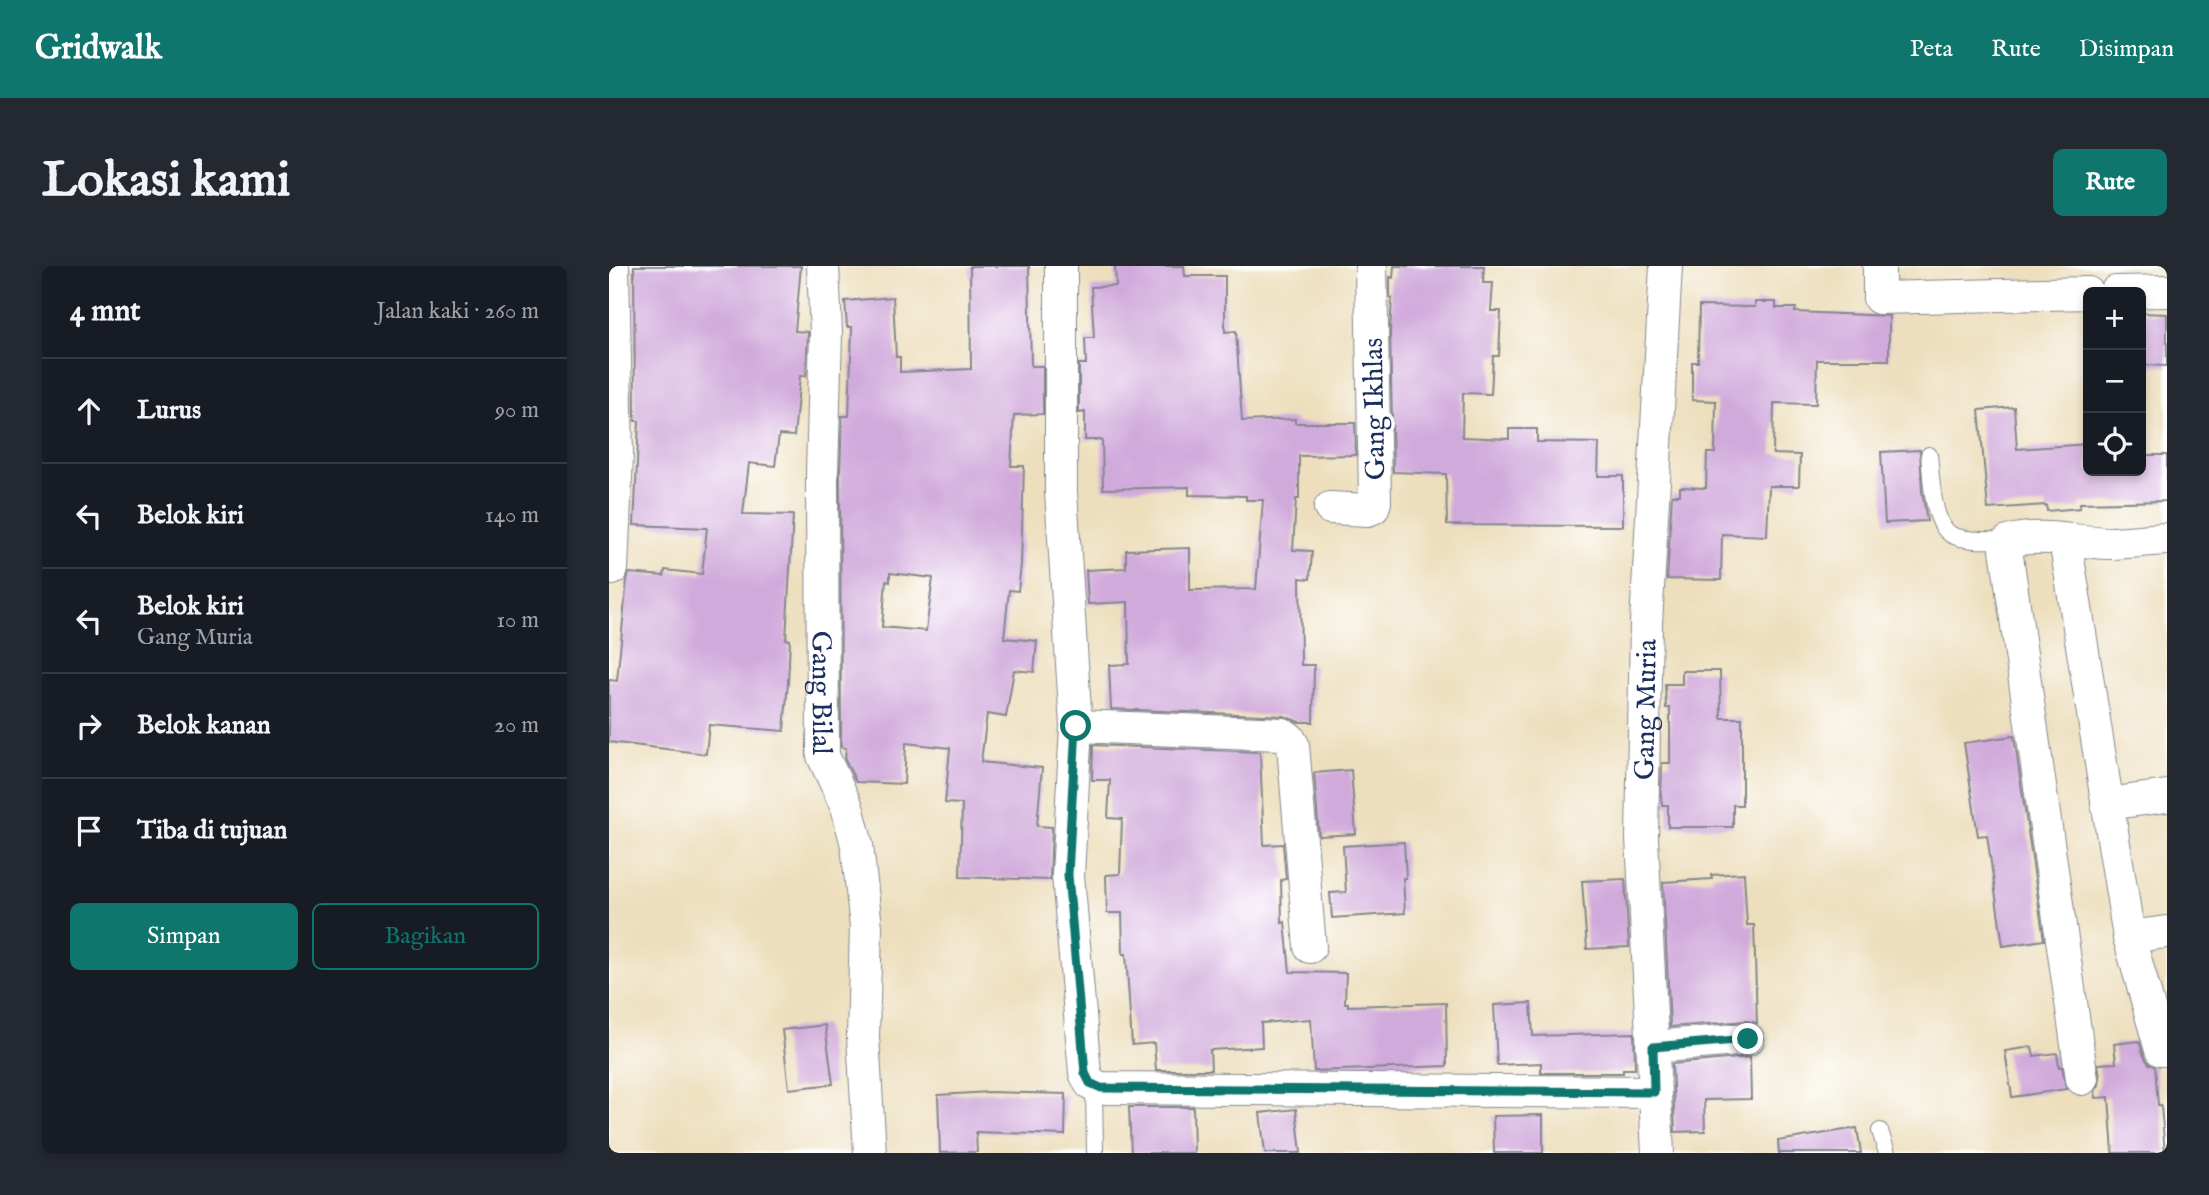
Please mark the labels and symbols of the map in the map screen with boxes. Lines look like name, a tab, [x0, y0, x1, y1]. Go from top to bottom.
street label: Gang Ikhlas	[1357, 338, 1394, 480]
street label: Gang Bilal	[803, 631, 838, 755]
street label: Gang Muria	[1628, 638, 1666, 780]
route start	[1060, 710, 1091, 741]
route end	[1732, 1023, 1763, 1054]

